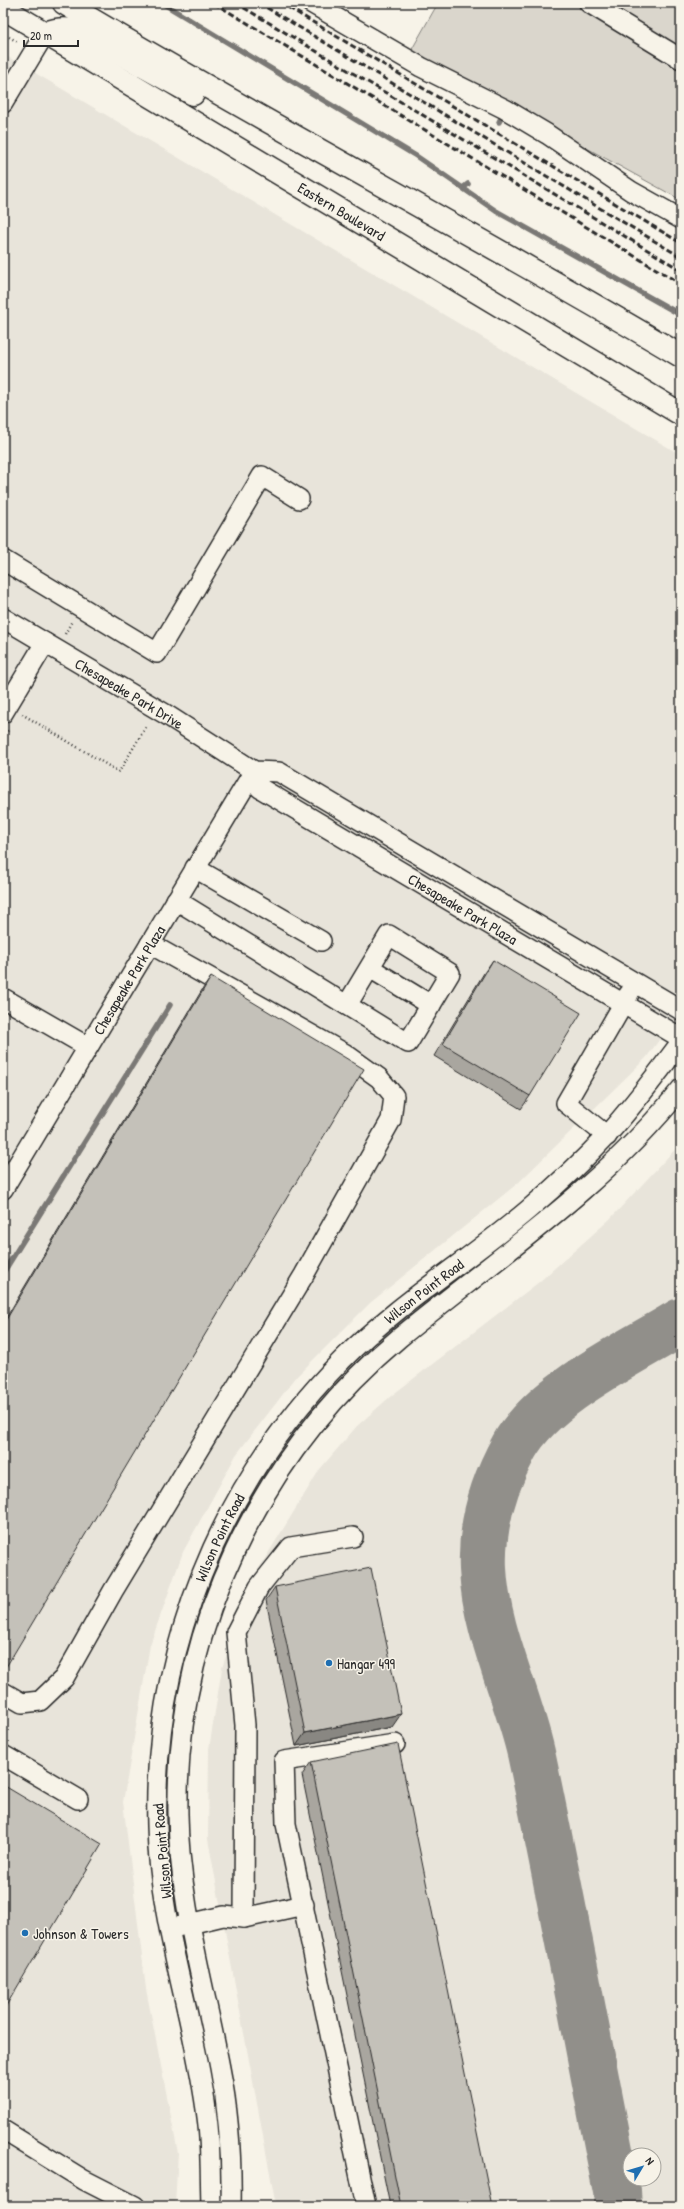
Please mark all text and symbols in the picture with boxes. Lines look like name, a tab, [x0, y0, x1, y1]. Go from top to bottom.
scale bar	[24, 22, 78, 48]
text: 20 m	[30, 27, 52, 44]
street label: Eastern Boulevard	[294, 177, 390, 245]
street label: Chesapeake Park Drive	[71, 652, 188, 734]
street label: Chesapeake Park Plaza	[404, 868, 522, 949]
street label: Chesapeake Park Plaza	[88, 921, 170, 1038]
street label: Wilson Point Road	[379, 1253, 468, 1328]
street label: Wilson Point Road	[189, 1489, 249, 1585]
place label: Hangar 499	[337, 1653, 396, 1674]
marker: Hangar 499	[324, 1658, 334, 1668]
street label: Wilson Point Road	[147, 1803, 177, 1899]
place label: Johnson & Towers	[33, 1923, 129, 1944]
marker: Johnson & Towers	[20, 1928, 30, 1938]
north arrow	[622, 2147, 662, 2187]
text: N	[643, 2154, 657, 2168]

